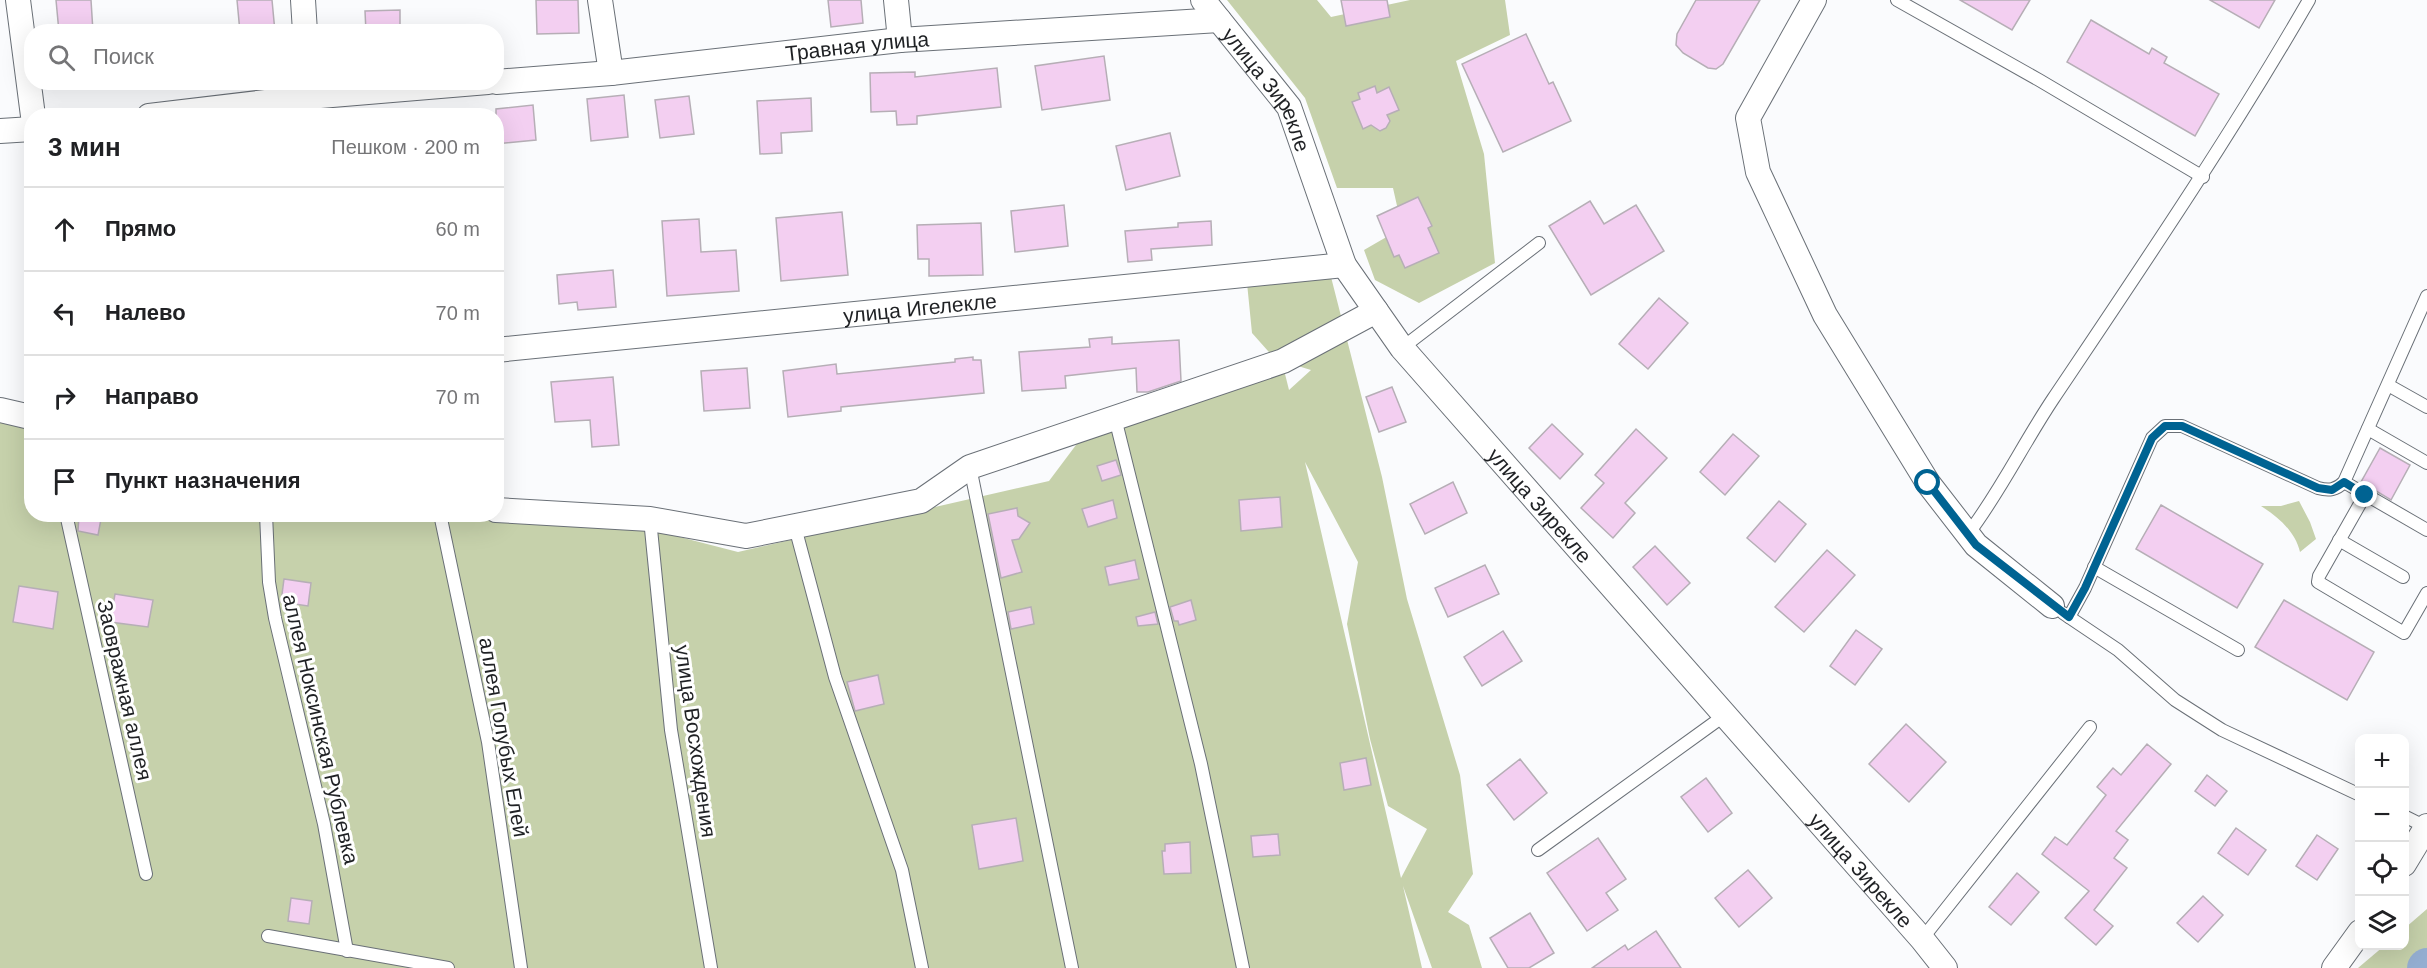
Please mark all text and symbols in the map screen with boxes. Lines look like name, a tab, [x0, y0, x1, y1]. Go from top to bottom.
street label: улица Зирекле	[1218, 23, 1315, 154]
search box	[24, 24, 504, 90]
street label: Травная улица	[784, 27, 930, 65]
icon: search	[45, 41, 78, 74]
text: Поиск	[93, 44, 154, 69]
text: 3 мин	[48, 132, 121, 162]
text: Пешком · 200 m	[331, 136, 480, 158]
icon: ahead	[48, 213, 81, 246]
text: Прямо	[105, 216, 176, 241]
text: 60 m	[436, 218, 480, 240]
street label: улица Игелекле	[842, 288, 998, 327]
icon: left	[48, 297, 81, 330]
text: Налево	[105, 300, 186, 325]
text: 70 m	[436, 302, 480, 324]
icon: right	[48, 381, 81, 414]
text: Направо	[105, 384, 199, 409]
text: 70 m	[436, 386, 480, 408]
street label: улица Зирекле	[1484, 443, 1597, 567]
icon: arrive	[48, 465, 81, 498]
text: Пункт назначения	[105, 468, 301, 493]
route start	[1914, 469, 1940, 495]
route end	[2351, 481, 2377, 507]
street label: аллея Ноксинская Рублевка	[279, 592, 363, 867]
street label: Заовражная аллея	[93, 598, 157, 782]
street label: аллея Голубых Елей	[475, 635, 533, 839]
street label: улица Восхождения	[671, 643, 721, 839]
map controls	[2355, 734, 2409, 950]
button: +	[2355, 734, 2409, 788]
button: −	[2355, 788, 2409, 842]
street label: улица Зирекле	[1805, 808, 1918, 932]
button: locate	[2355, 842, 2409, 896]
button: layers	[2355, 896, 2409, 950]

